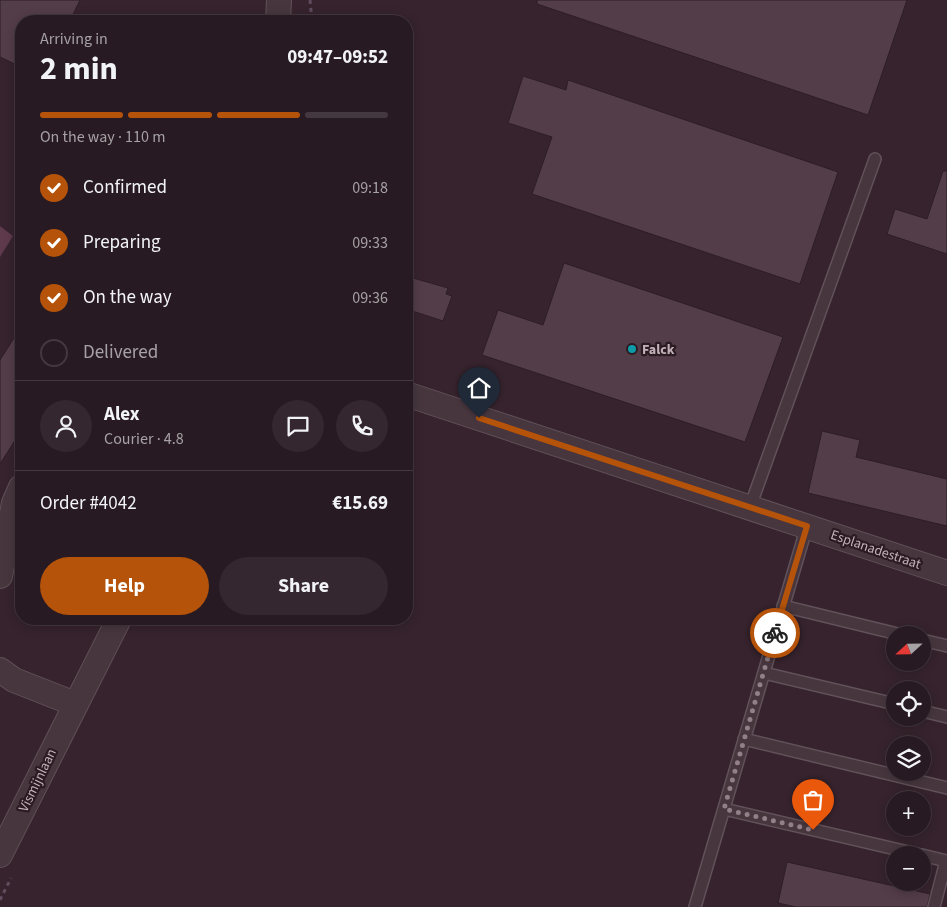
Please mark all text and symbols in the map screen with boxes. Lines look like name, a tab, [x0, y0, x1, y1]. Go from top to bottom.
text: Arriving in	[40, 28, 108, 50]
text: 09:47–09:52	[287, 44, 388, 71]
text: 2 min	[40, 46, 118, 92]
text: On the way · 110 m	[40, 126, 165, 148]
icon: check	[40, 174, 68, 202]
text: Confirmed	[83, 174, 167, 201]
text: 09:18	[352, 177, 388, 199]
icon: check	[40, 229, 68, 257]
text: Preparing	[83, 229, 161, 256]
text: 09:33	[352, 232, 388, 254]
icon: check	[40, 284, 68, 312]
text: On the way	[83, 284, 172, 311]
text: 09:36	[352, 287, 388, 309]
text: Delivered	[83, 339, 158, 366]
place label: Falck	[642, 340, 675, 360]
marker: Falck	[626, 343, 638, 355]
pin	[458, 367, 500, 418]
icon: home	[465, 374, 493, 402]
button: person	[40, 400, 92, 452]
button: chat	[272, 400, 324, 452]
button: phone	[336, 400, 388, 452]
text: Alex	[104, 401, 140, 428]
text: Courier · 4.8	[104, 428, 184, 450]
text: Order #4042	[40, 490, 137, 517]
text: €15.69	[332, 490, 388, 517]
street label: Esplanadestraat	[828, 525, 924, 575]
button: Help	[40, 557, 209, 615]
button: Share	[219, 557, 388, 615]
courier	[750, 608, 800, 658]
icon: bike	[761, 619, 789, 647]
north arrow	[886, 626, 931, 671]
map controls	[886, 626, 931, 891]
button: locate	[886, 681, 931, 726]
button: layers	[886, 736, 931, 781]
street label: Vismijnlaan	[14, 745, 62, 815]
pin	[792, 779, 834, 830]
icon: bag	[799, 786, 827, 814]
button: +	[886, 791, 931, 836]
button: −	[886, 846, 931, 891]

